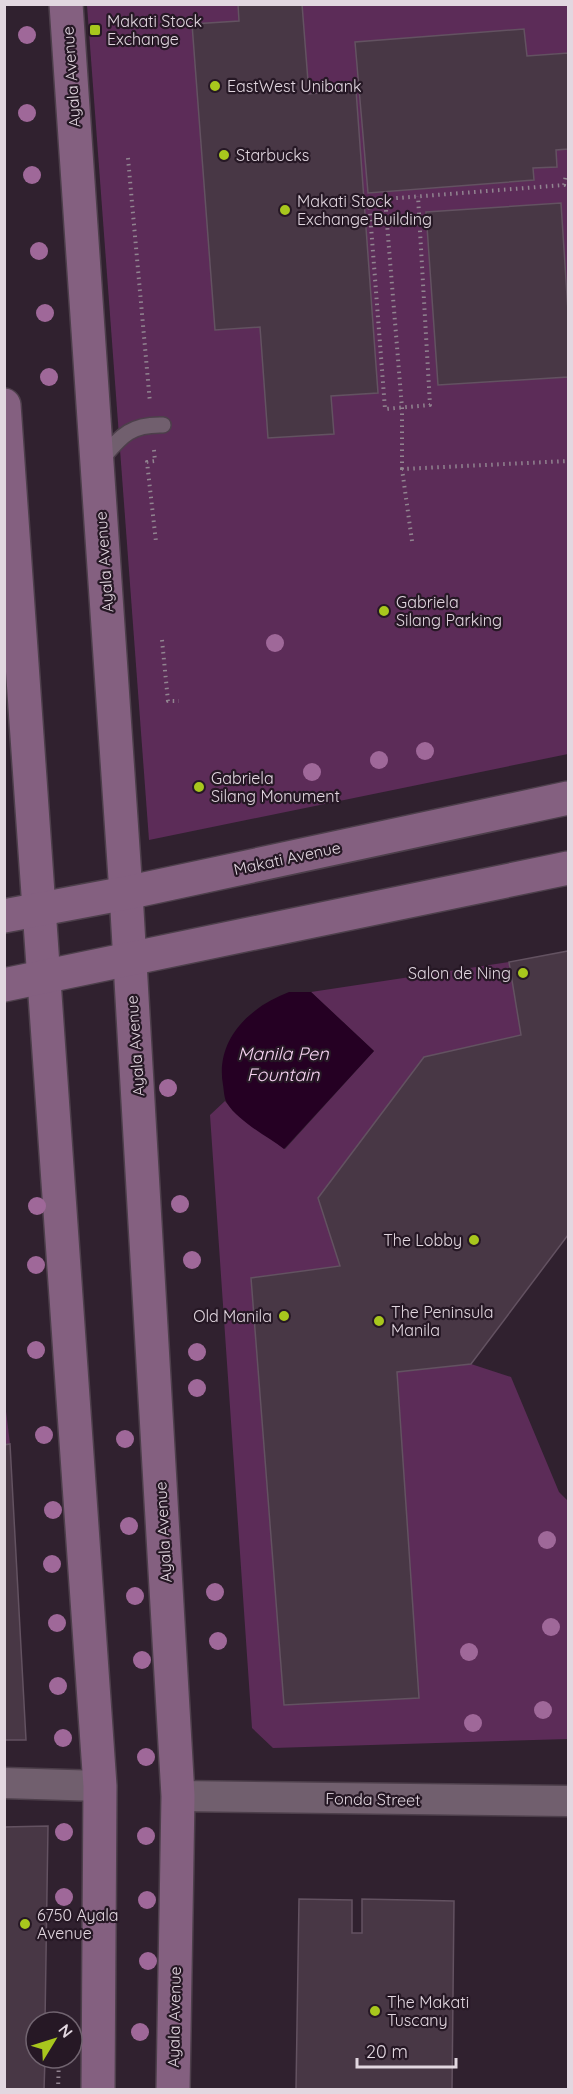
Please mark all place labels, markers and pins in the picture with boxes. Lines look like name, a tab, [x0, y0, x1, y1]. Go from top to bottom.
place label: Makati Stock Exchange	[107, 11, 202, 49]
marker: Makati Stock Exchange	[88, 23, 102, 37]
place label: EastWest Unibank	[227, 76, 362, 96]
marker: EastWest Unibank	[208, 79, 222, 93]
place label: Starbucks	[236, 145, 309, 165]
marker: Starbucks	[217, 148, 231, 162]
place label: Makati Stock Exchange Building	[297, 191, 432, 229]
marker: Makati Stock Exchange Building	[278, 203, 292, 217]
place label: Gabriela Silang Parking	[396, 592, 502, 630]
marker: Gabriela Silang Parking	[377, 604, 391, 618]
place label: Gabriela Silang Monument	[211, 768, 340, 806]
marker: Gabriela Silang Monument	[192, 780, 206, 794]
place label: Salon de Ning	[408, 963, 511, 983]
marker: Salon de Ning	[516, 966, 530, 980]
place label: The Lobby	[383, 1230, 462, 1250]
marker: The Lobby	[467, 1233, 481, 1247]
place label: The Peninsula Manila	[391, 1302, 493, 1340]
place label: Old Manila	[193, 1306, 272, 1326]
marker: Old Manila	[277, 1309, 291, 1323]
marker: The Peninsula Manila	[372, 1314, 386, 1328]
place label: 6750 Ayala Avenue	[37, 1905, 119, 1943]
marker: 6750 Ayala Avenue	[18, 1917, 32, 1931]
place label: The Makati Tuscany	[387, 1992, 469, 2030]
marker: The Makati Tuscany	[368, 2004, 382, 2018]

